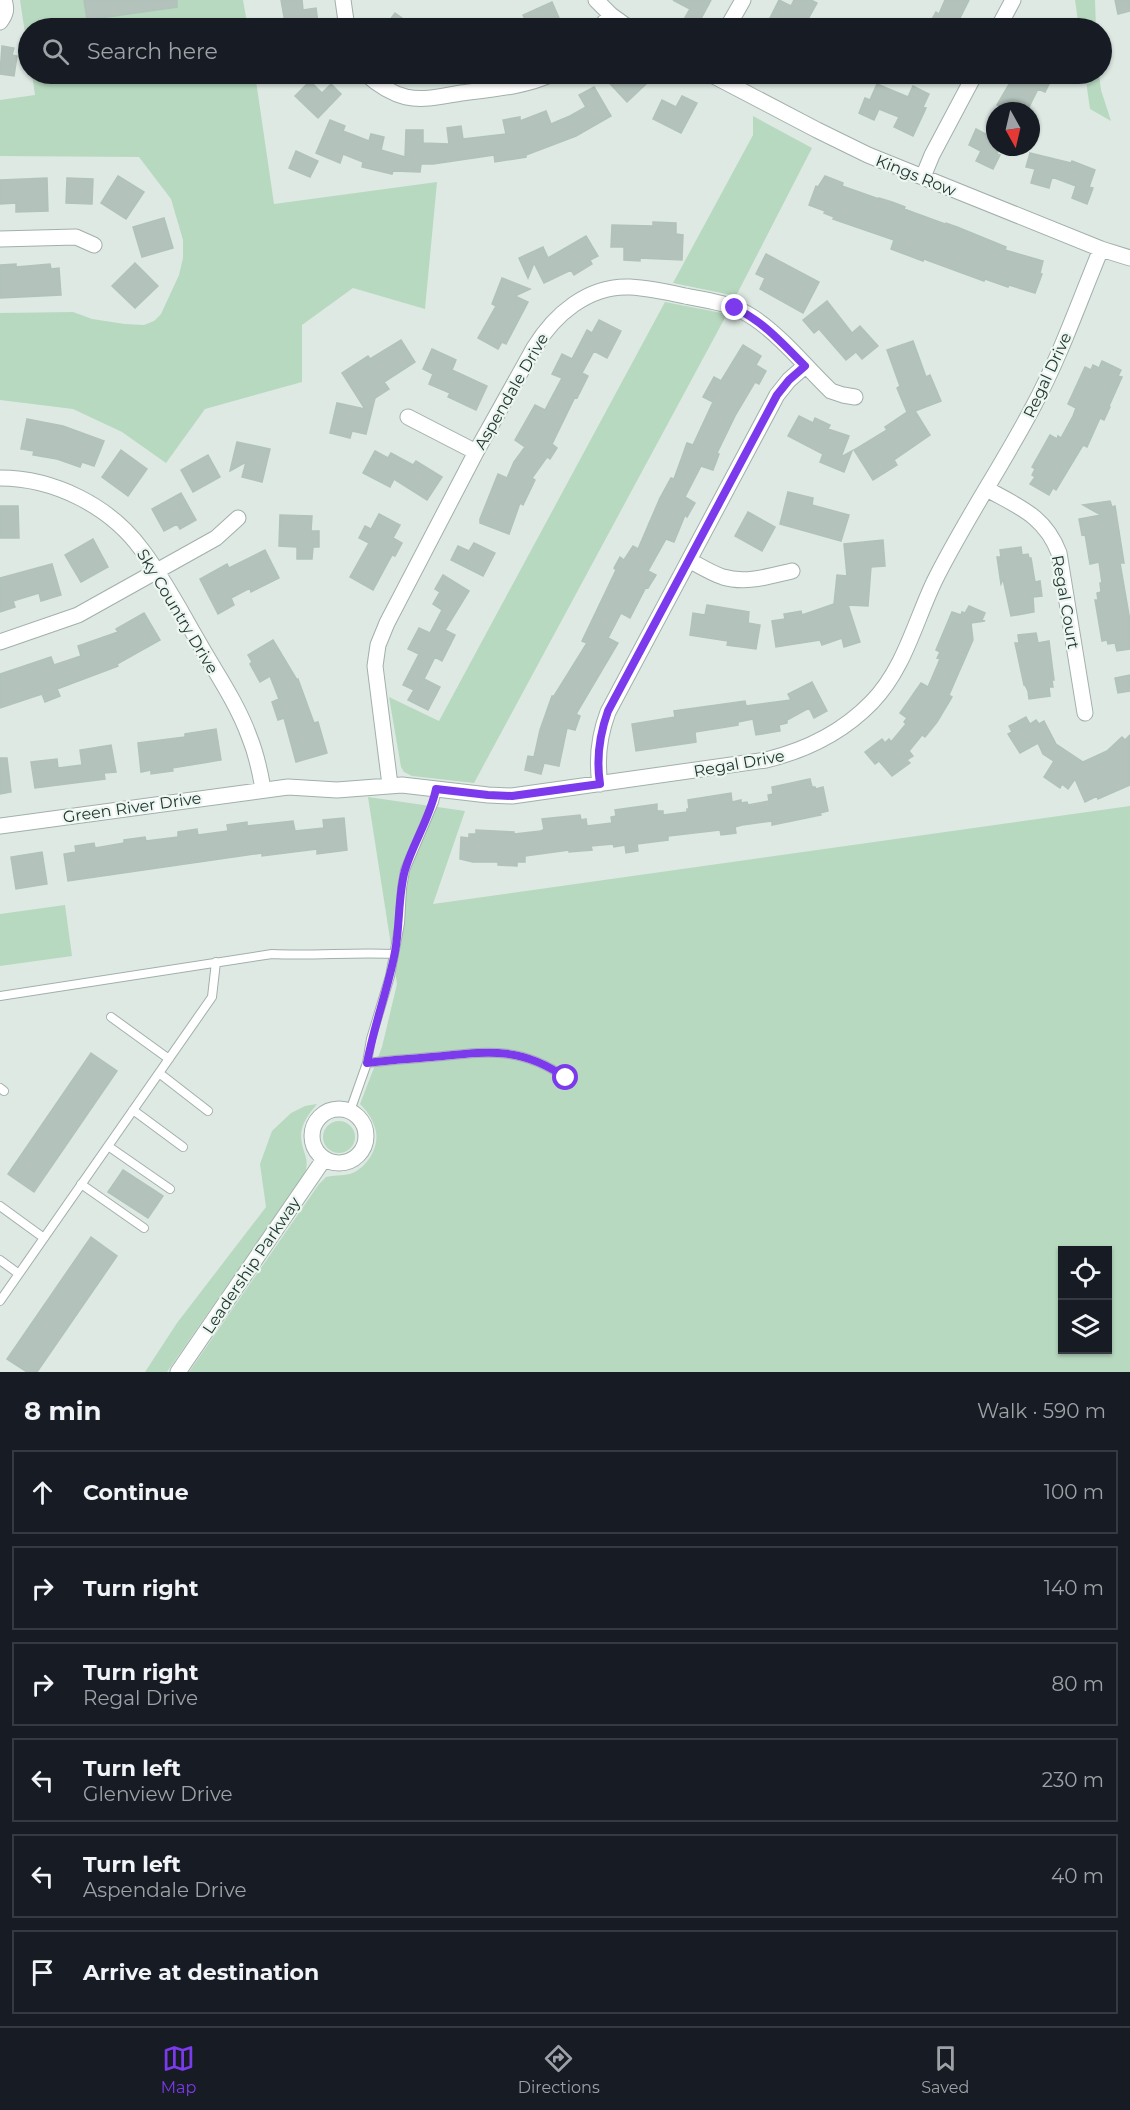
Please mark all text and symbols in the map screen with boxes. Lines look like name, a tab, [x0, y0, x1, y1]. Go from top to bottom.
search box	[18, 18, 1112, 84]
icon: search	[39, 35, 72, 68]
text: Search here	[87, 38, 218, 65]
north arrow	[986, 102, 1040, 156]
street label: Kings Row	[873, 151, 959, 200]
route end	[721, 294, 747, 320]
street label: Regal Drive	[1019, 329, 1076, 421]
street label: Aspendale Drive	[470, 330, 552, 453]
street label: Sky Country Drive	[133, 545, 222, 677]
street label: Regal Court	[1048, 554, 1083, 651]
street label: Regal Drive	[692, 746, 786, 781]
street label: Green River Drive	[62, 788, 202, 827]
route start	[552, 1064, 578, 1090]
street label: Leadership Parkway	[199, 1193, 304, 1337]
map controls	[1058, 1246, 1112, 1354]
button: locate	[1058, 1246, 1112, 1300]
button: layers	[1058, 1300, 1112, 1354]
text: 8 min	[24, 1395, 102, 1427]
text: Walk · 590 m	[977, 1399, 1106, 1423]
icon: ahead	[26, 1476, 59, 1509]
text: Continue	[83, 1479, 189, 1506]
text: 100 m	[1044, 1480, 1104, 1504]
icon: right	[26, 1572, 59, 1605]
text: Turn right	[83, 1575, 198, 1602]
text: 140 m	[1044, 1576, 1104, 1600]
text: Turn right	[83, 1659, 198, 1686]
icon: right	[26, 1668, 59, 1701]
text: 80 m	[1052, 1672, 1104, 1696]
text: Regal Drive	[83, 1686, 198, 1710]
text: Turn left	[83, 1755, 181, 1782]
icon: left	[26, 1764, 59, 1797]
text: 230 m	[1042, 1768, 1104, 1792]
text: Glenview Drive	[83, 1782, 233, 1806]
text: Turn left	[83, 1851, 181, 1878]
icon: left	[26, 1860, 59, 1893]
text: 40 m	[1051, 1864, 1104, 1888]
text: Aspendale Drive	[83, 1878, 247, 1902]
icon: arrive	[26, 1956, 59, 1989]
text: Arrive at destination	[83, 1959, 319, 1986]
tab: Map	[161, 2042, 196, 2097]
tab: Directions	[518, 2042, 600, 2097]
tab: Saved	[921, 2042, 969, 2097]

